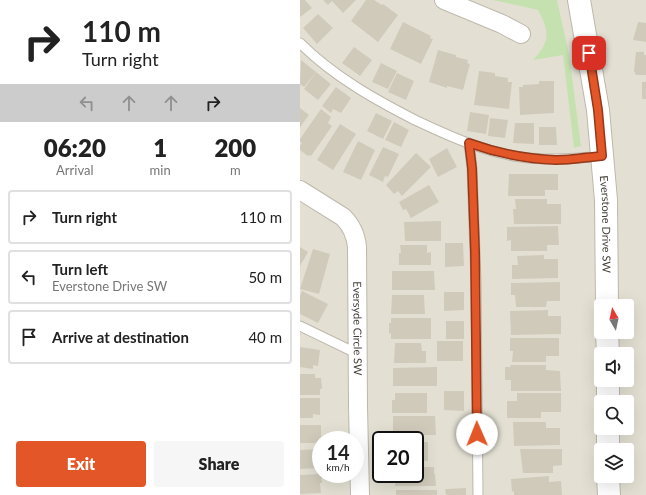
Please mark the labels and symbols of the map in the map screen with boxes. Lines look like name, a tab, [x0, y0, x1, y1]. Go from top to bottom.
pin	[572, 36, 606, 70]
street label: Everstone Drive SW	[598, 175, 614, 273]
street label: Eversyde Circle SW	[351, 281, 365, 376]
north arrow	[594, 299, 634, 339]
position arrow	[456, 413, 498, 455]
speed limit sign: 20	[372, 431, 424, 483]

